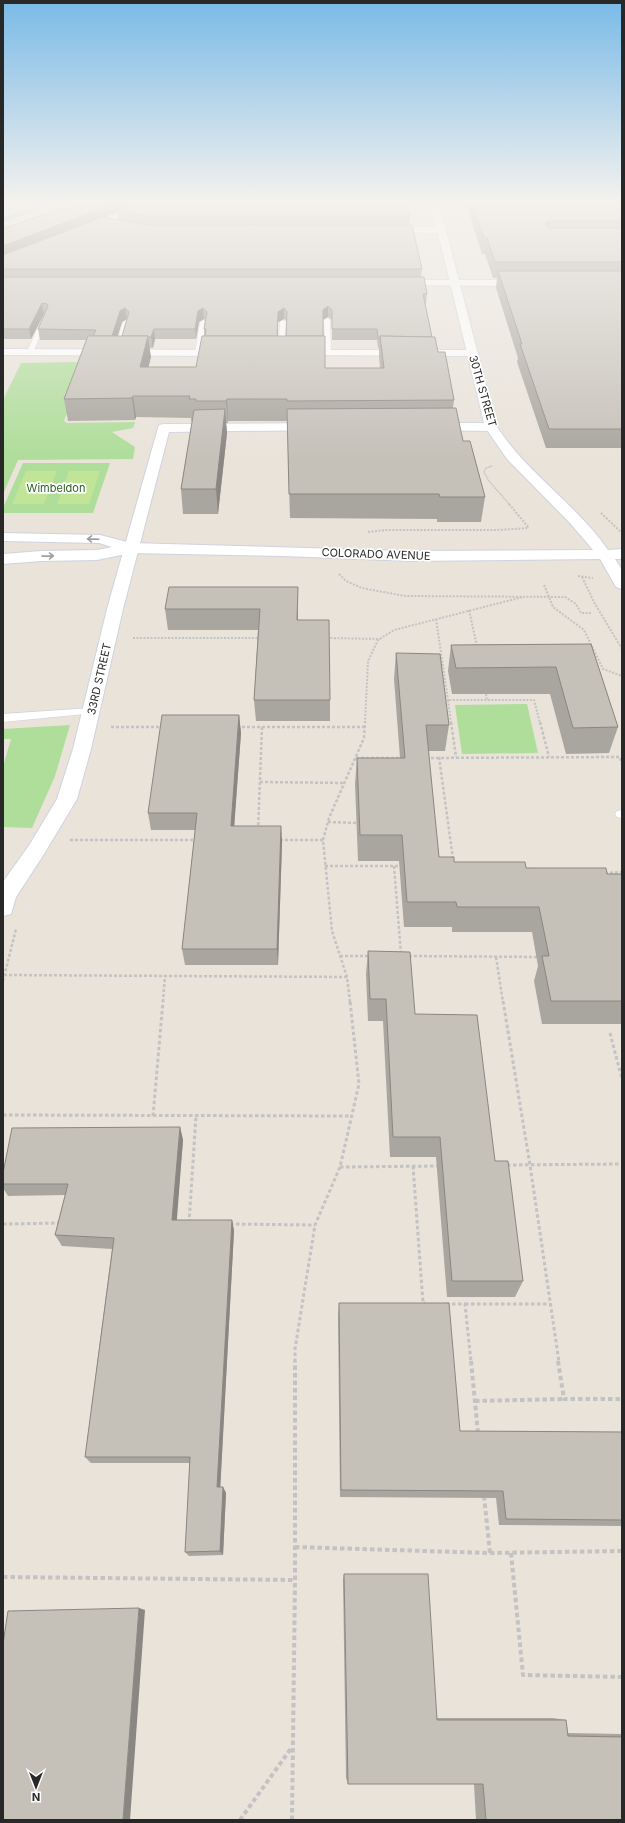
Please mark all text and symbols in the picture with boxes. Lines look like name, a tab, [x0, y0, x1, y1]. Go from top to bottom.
street label: 30TH STREET	[466, 354, 500, 428]
park label: Wimbeldon	[27, 481, 85, 495]
one-way arrow	[87, 535, 100, 543]
street label: COLORADO AVENUE	[321, 545, 431, 563]
one-way arrow	[41, 552, 54, 560]
street label: 33RD STREET	[84, 642, 114, 716]
north arrow	[16, 1767, 56, 1807]
text: N	[32, 1790, 40, 1804]

